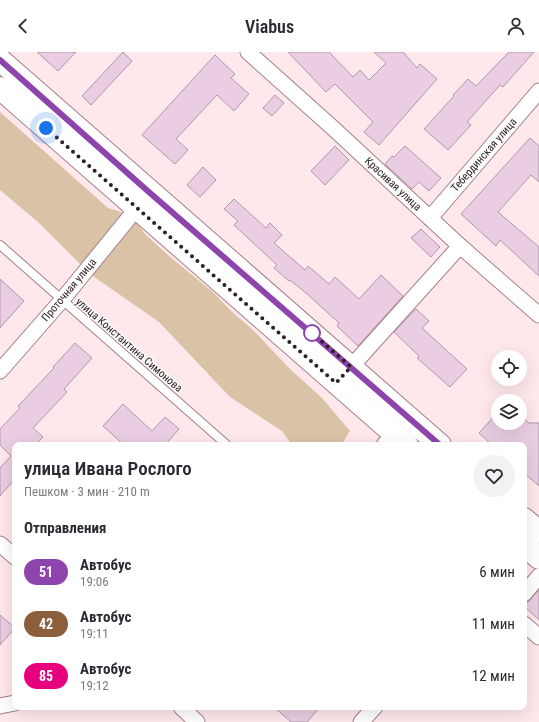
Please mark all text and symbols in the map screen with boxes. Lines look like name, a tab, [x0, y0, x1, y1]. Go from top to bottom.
icon: back	[12, 15, 34, 37]
icon: person	[505, 15, 527, 37]
text: Viabus	[245, 16, 294, 37]
street label: Тебердинская улица	[448, 116, 520, 194]
your location	[36, 118, 56, 138]
street label: Красивая улица	[362, 154, 424, 214]
street label: Проточная улица	[39, 256, 99, 324]
street label: улица Константина Симонова	[73, 295, 185, 395]
unlabelled marker	[303, 324, 321, 342]
map controls	[491, 350, 527, 430]
button: locate	[491, 350, 527, 386]
button: layers	[491, 394, 527, 430]
button: heart	[473, 455, 515, 497]
text: улица Ивана Рослого	[24, 457, 192, 480]
text: Пешком · 3 мин · 210 m	[24, 484, 150, 499]
text: Отправления	[24, 519, 106, 537]
text: Автобус	[80, 556, 131, 574]
text: 6 мин	[479, 563, 515, 581]
text: 51	[39, 564, 53, 580]
text: 19:06	[80, 574, 109, 589]
text: Автобус	[80, 608, 131, 626]
text: 11 мин	[472, 615, 515, 633]
text: 42	[39, 616, 53, 632]
text: 19:11	[80, 626, 109, 641]
text: Автобус	[80, 660, 131, 678]
text: 12 мин	[472, 667, 515, 685]
text: 85	[39, 668, 53, 684]
text: 19:12	[80, 678, 109, 693]

